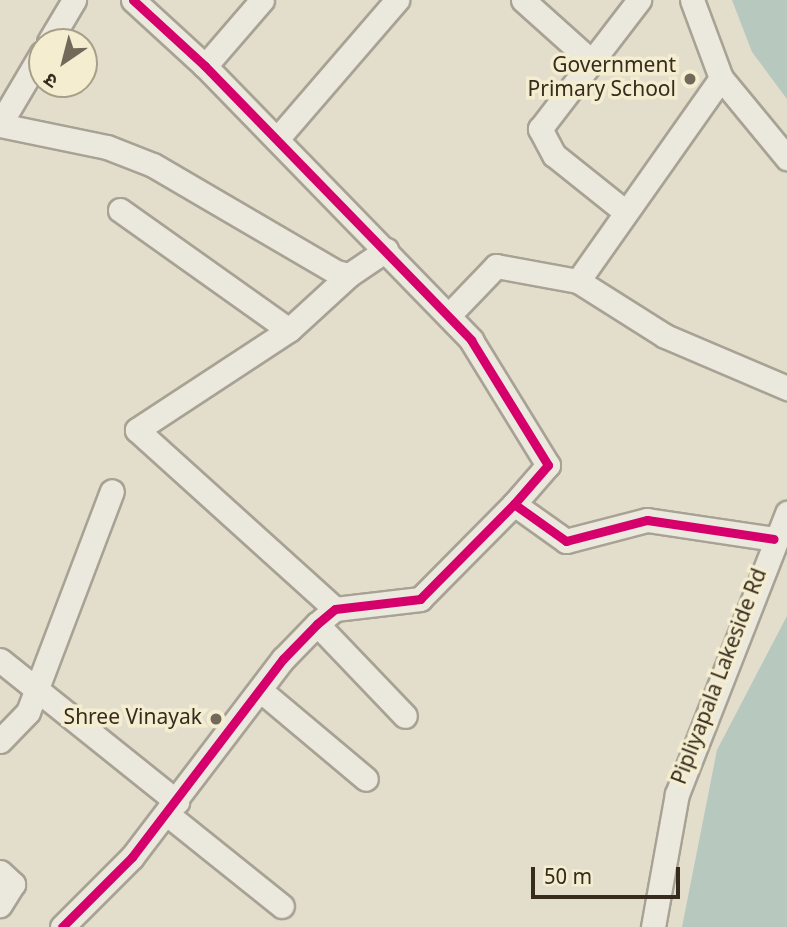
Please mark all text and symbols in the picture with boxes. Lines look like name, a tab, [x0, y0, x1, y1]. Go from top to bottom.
north arrow	[28, 28, 98, 98]
place label: Government Primary School	[528, 54, 676, 104]
text: उ	[40, 66, 64, 92]
marker: Government Primary School	[682, 71, 698, 87]
street label: Pipliyapala Lakeside Rd	[668, 565, 774, 789]
place label: Shree Vinayak	[64, 706, 202, 732]
marker: Shree Vinayak	[208, 711, 224, 727]
scale bar	[535, 853, 684, 897]
text: 50 m	[544, 865, 592, 893]

